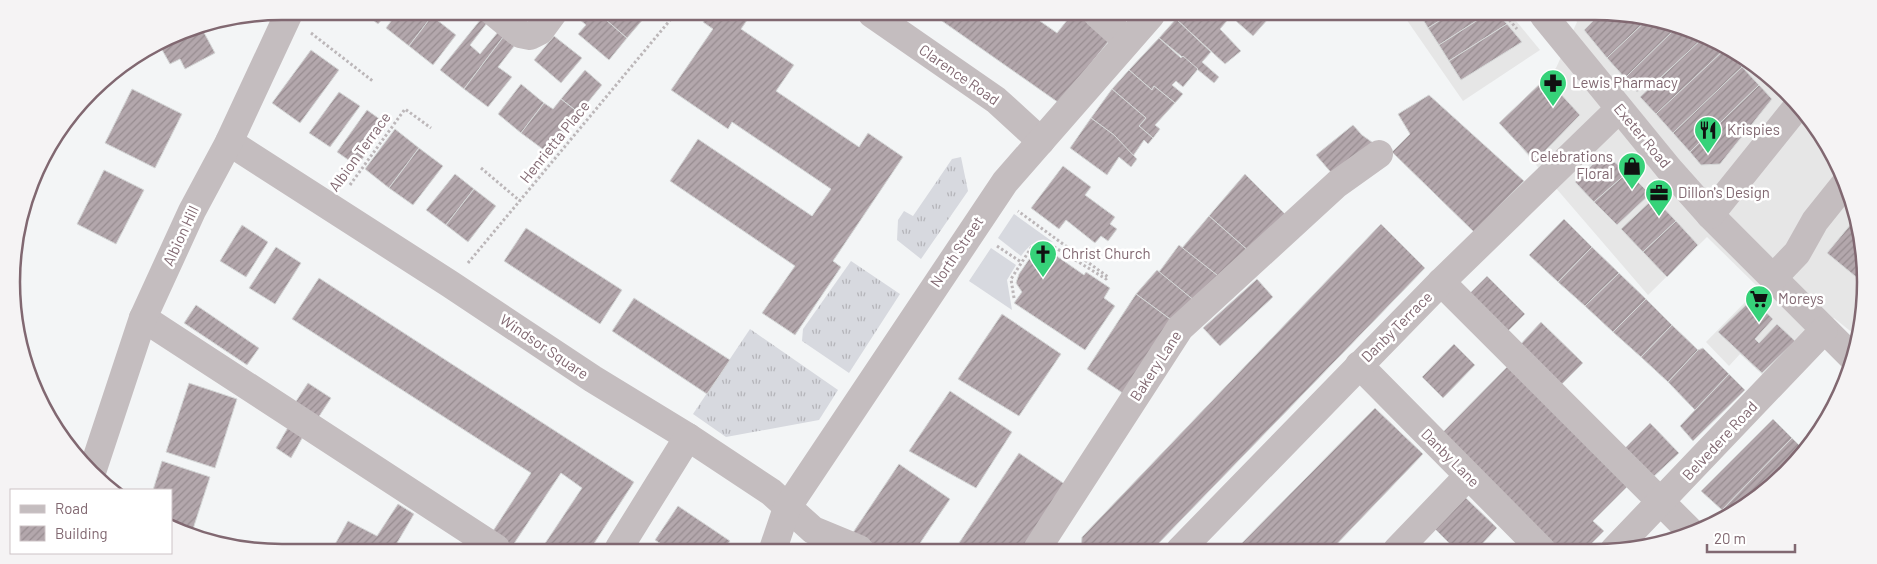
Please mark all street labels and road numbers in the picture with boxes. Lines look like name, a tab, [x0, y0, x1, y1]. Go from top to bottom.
street label: Clarence Road	[916, 40, 1003, 108]
street label: Henrietta Place	[516, 97, 593, 186]
street label: Exeter Road	[1611, 99, 1675, 171]
street label: Albion Terrace	[324, 108, 394, 195]
street label: Albion Hill	[158, 203, 202, 269]
street label: North Street	[926, 213, 986, 290]
street label: Danby Terrace	[1357, 287, 1435, 365]
street label: Windsor Square	[497, 310, 592, 382]
street label: Bakery Lane	[1126, 327, 1185, 404]
street label: Belvedere Road	[1678, 397, 1760, 484]
street label: Danby Lane	[1418, 424, 1484, 490]

